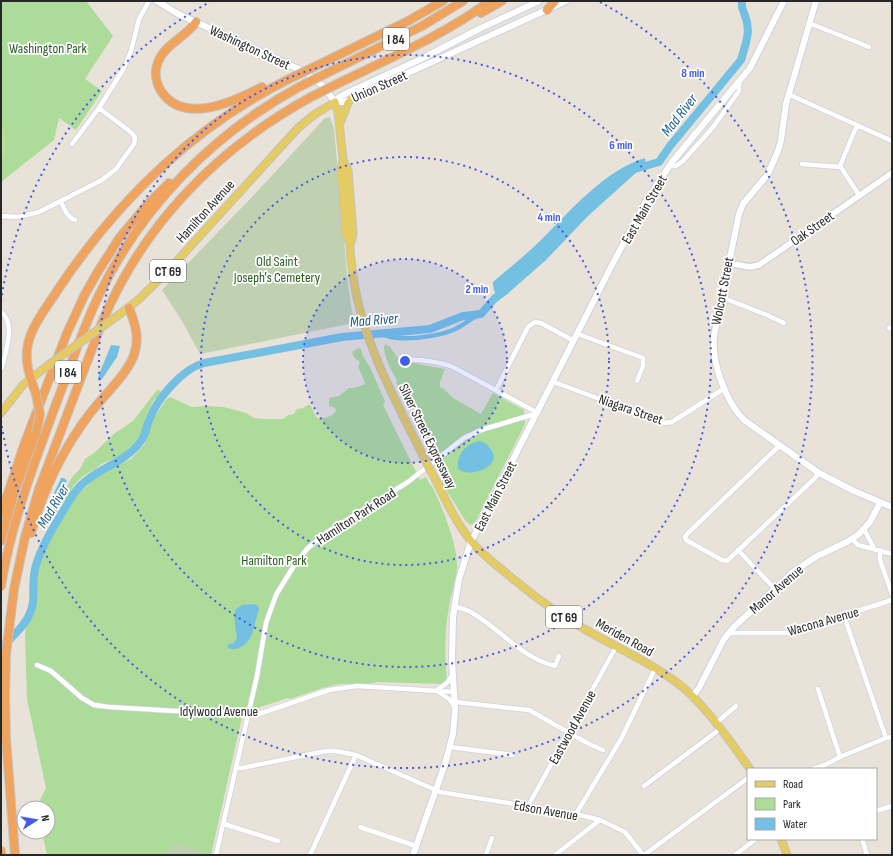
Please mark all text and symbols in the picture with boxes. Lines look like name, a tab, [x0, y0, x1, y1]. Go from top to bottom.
street label: Washington Street	[207, 21, 293, 74]
road number: I 84	[383, 28, 409, 50]
park label: Washington Park	[9, 40, 88, 57]
text: 8 min	[681, 66, 705, 81]
street label: Union Street	[349, 67, 410, 106]
water label: Mad River	[657, 90, 702, 140]
text: 6 min	[609, 138, 633, 153]
street label: East Main Street	[618, 172, 671, 247]
street label: Hamilton Avenue	[173, 176, 238, 246]
street label: Oak Street	[787, 207, 837, 250]
text: 4 min	[537, 210, 561, 225]
park label: Old Saint Joseph's Cemetery	[233, 253, 321, 286]
street label: Wolcott Street	[708, 256, 737, 327]
road number: CT 69	[150, 260, 186, 282]
text: 2 min	[466, 282, 488, 297]
water label: Mad River	[349, 309, 400, 332]
centre of rings	[398, 354, 412, 368]
road number: I 84	[55, 361, 81, 383]
street label: Silver Street Expressway	[395, 381, 461, 492]
street label: Niagara Street	[596, 391, 665, 428]
street label: East Main Street	[470, 458, 520, 534]
water label: Mad River	[33, 480, 74, 532]
street label: Hamilton Park Road	[314, 484, 399, 548]
park label: Hamilton Park	[241, 552, 307, 569]
street label: Manor Avenue	[746, 561, 807, 617]
street label: Wacona Avenue	[786, 603, 861, 640]
road number: CT 69	[546, 606, 582, 628]
street label: Meriden Road	[593, 615, 657, 660]
street label: Eastwood Avenue	[545, 687, 600, 767]
street label: Idylwood Avenue	[180, 703, 258, 720]
legend	[747, 768, 877, 840]
text: Road	[783, 777, 803, 792]
street label: Edson Avenue	[513, 796, 579, 824]
text: Park	[783, 797, 801, 812]
north arrow	[16, 800, 56, 840]
text: N	[38, 814, 52, 822]
text: Water	[783, 817, 807, 832]

